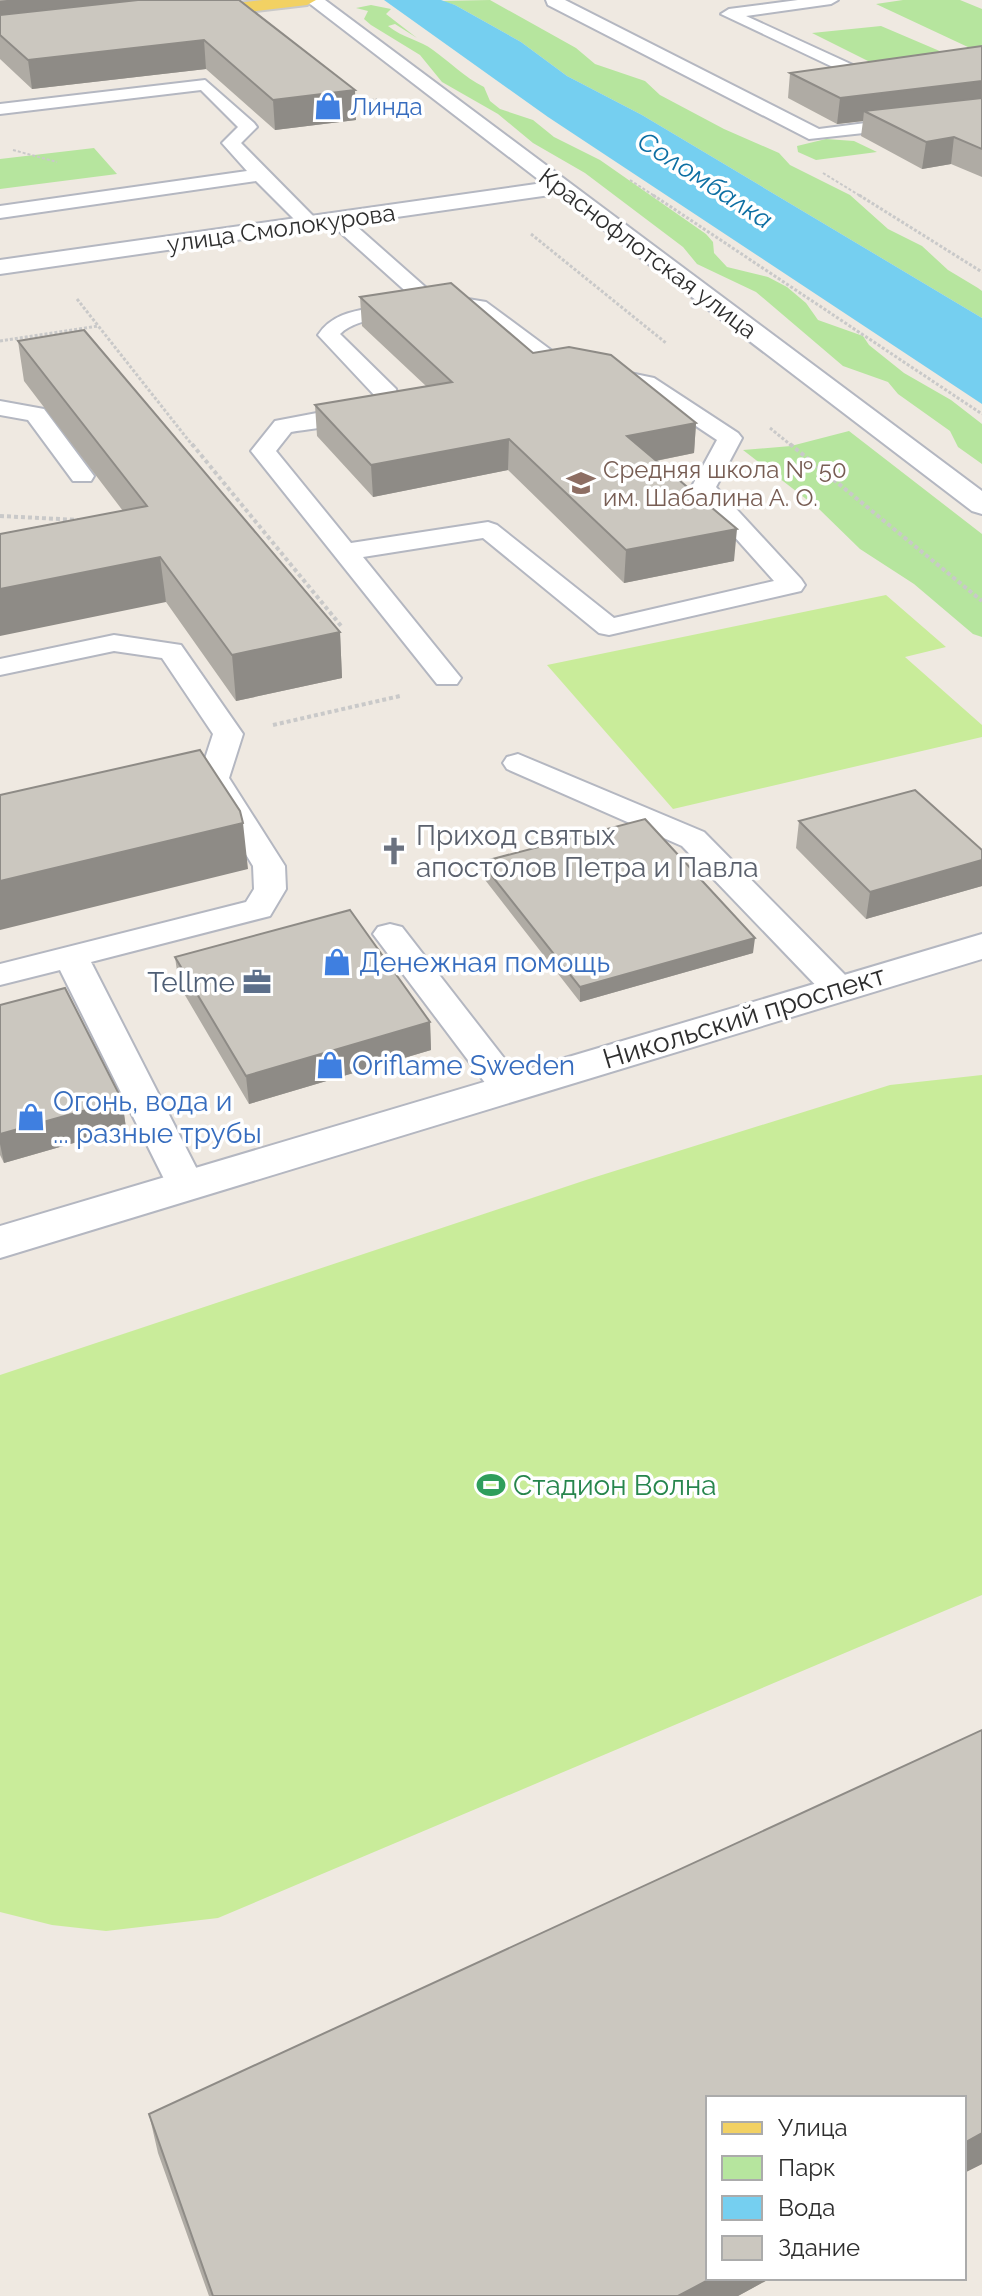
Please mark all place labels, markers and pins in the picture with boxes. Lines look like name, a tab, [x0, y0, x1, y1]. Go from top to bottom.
shop icon: Линда	[313, 91, 343, 121]
place label: Линда	[350, 92, 423, 121]
place label: Средняя школа № 50 им. Шабалина А. О.	[603, 455, 847, 512]
school or university icon: Средняя школа № 50 им. Шабалина А. О.	[566, 468, 596, 498]
place label: Приход святых апостолов Петра и Павла	[416, 819, 759, 884]
church icon: Приход святых апостолов Петра и Павла	[379, 836, 409, 866]
place label: Денежная помощь	[359, 946, 610, 979]
shop icon: Денежная помощь	[322, 947, 352, 977]
place label: Tellme	[147, 966, 235, 999]
office icon: Tellme	[242, 967, 272, 997]
place label: Oriflame Sweden	[352, 1049, 575, 1082]
shop icon: Oriflame Sweden	[315, 1050, 345, 1080]
place label: Огонь, вода и ... разные трубы	[53, 1085, 262, 1150]
shop icon: Огонь, вода и ... разные трубы	[16, 1102, 46, 1132]
place label: Стадион Волна	[513, 1469, 717, 1502]
sports icon: Стадион Волна	[476, 1470, 506, 1500]

